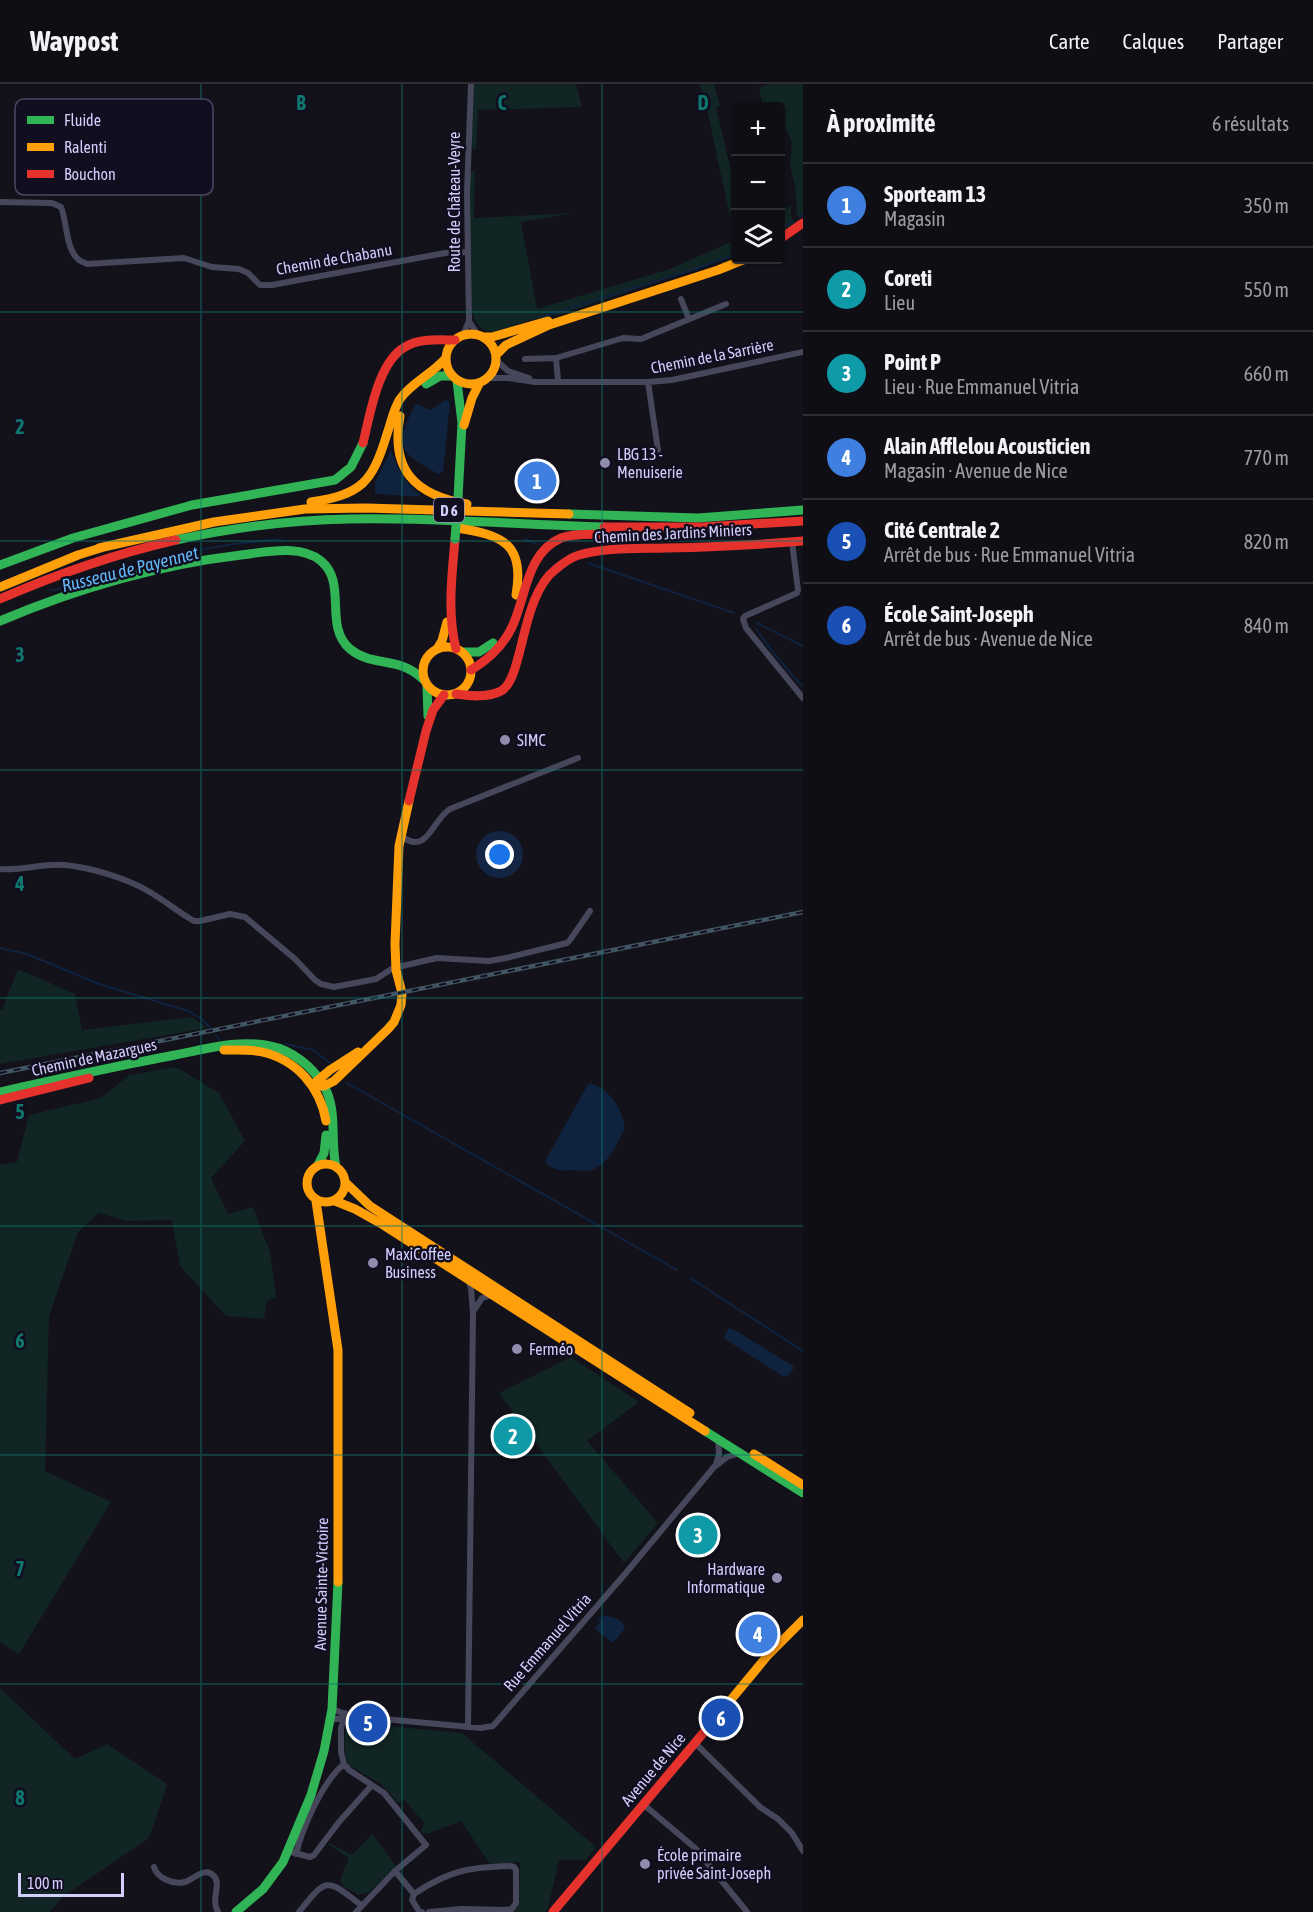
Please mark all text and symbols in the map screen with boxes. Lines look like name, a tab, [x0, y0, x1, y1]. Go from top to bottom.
text: Waypost	[30, 25, 118, 57]
text: Carte	[1049, 29, 1090, 53]
text: Calques	[1123, 29, 1184, 53]
text: Partager	[1217, 29, 1283, 53]
text: B	[296, 91, 306, 114]
text: C	[498, 91, 507, 114]
text: D	[697, 91, 709, 114]
legend	[15, 99, 213, 195]
map controls	[731, 102, 785, 264]
button: +	[731, 102, 785, 156]
text: À proximité	[827, 108, 935, 138]
text: Fluide	[64, 111, 101, 129]
text: 6 résultats	[1212, 112, 1289, 135]
street label: Route de Château-Veyre	[445, 132, 464, 272]
text: Ralenti	[64, 138, 107, 156]
button: −	[731, 156, 785, 210]
text: Bouchon	[64, 165, 116, 183]
text: Sporteam 13	[884, 181, 986, 207]
text: 1	[842, 194, 851, 217]
text: 350 m	[1244, 194, 1289, 217]
text: Magasin	[884, 207, 946, 230]
button: layers	[731, 210, 785, 264]
street label: Chemin de Chabanu	[275, 240, 393, 278]
text: Coreti	[884, 265, 932, 291]
text: 2	[842, 278, 851, 301]
text: 550 m	[1244, 278, 1289, 301]
text: Lieu	[884, 291, 915, 314]
street label: Chemin de la Sarrière	[649, 335, 775, 377]
text: Point P	[884, 349, 941, 375]
text: 3	[842, 362, 851, 385]
text: 660 m	[1244, 362, 1289, 385]
text: Lieu · Rue Emmanuel Vitria	[884, 375, 1079, 398]
text: 2	[15, 415, 25, 438]
text: Alain Afflelou Acousticien	[884, 433, 1090, 459]
place label: LBG 13 - Menuiserie	[617, 445, 683, 481]
text: 4	[842, 446, 851, 469]
text: 770 m	[1244, 446, 1289, 469]
marker: LBG 13 - Menuiserie	[598, 456, 612, 470]
pin: 1	[518, 458, 556, 504]
text: Magasin · Avenue de Nice	[884, 459, 1068, 482]
road number: D 6	[434, 498, 464, 522]
text: Cité Centrale 2	[884, 517, 1000, 543]
street label: Chemin des Jardins Miniers	[594, 520, 753, 546]
text: 5	[842, 530, 851, 553]
text: 820 m	[1244, 530, 1289, 553]
water label: Russeau de Payennet	[59, 542, 201, 596]
text: Arrêt de bus · Rue Emmanuel Vitria	[884, 543, 1135, 566]
text: École Saint-Joseph	[884, 601, 1034, 627]
text: 6	[842, 614, 851, 637]
text: 840 m	[1244, 614, 1289, 637]
text: Arrêt de bus · Avenue de Nice	[884, 627, 1093, 650]
text: 3	[15, 643, 25, 666]
place label: SIMC	[517, 731, 546, 749]
marker: SIMC	[498, 733, 512, 747]
your location	[485, 840, 514, 869]
text: 4	[14, 872, 25, 895]
street label: Chemin de Mazargues	[30, 1035, 159, 1080]
text: 5	[15, 1100, 25, 1123]
place label: MaxiCoffee Business	[385, 1245, 451, 1281]
marker: MaxiCoffee Business	[366, 1256, 380, 1270]
text: 6	[15, 1329, 25, 1352]
place label: Ferméo	[529, 1340, 573, 1358]
marker: Ferméo	[510, 1342, 524, 1356]
pin: 2	[494, 1414, 532, 1458]
pin: 3	[678, 1512, 718, 1558]
street label: Avenue Sainte-Victoire	[311, 1517, 331, 1651]
text: 7	[15, 1557, 25, 1580]
place label: Hardware Informatique	[687, 1560, 765, 1597]
marker: Hardware Informatique	[770, 1571, 784, 1585]
street label: Rue Emmanuel Vitria	[500, 1589, 594, 1695]
pin: 4	[738, 1612, 777, 1656]
pin: 6	[702, 1696, 740, 1740]
pin: 5	[348, 1700, 388, 1746]
street label: Avenue de Nice	[617, 1729, 689, 1809]
text: 8	[15, 1786, 25, 1809]
place label: École primaire privée Saint-Joseph	[657, 1846, 771, 1883]
marker: École primaire privée Saint-Joseph	[638, 1857, 652, 1871]
scale bar	[18, 1870, 124, 1898]
text: 100 m	[27, 1874, 63, 1892]

